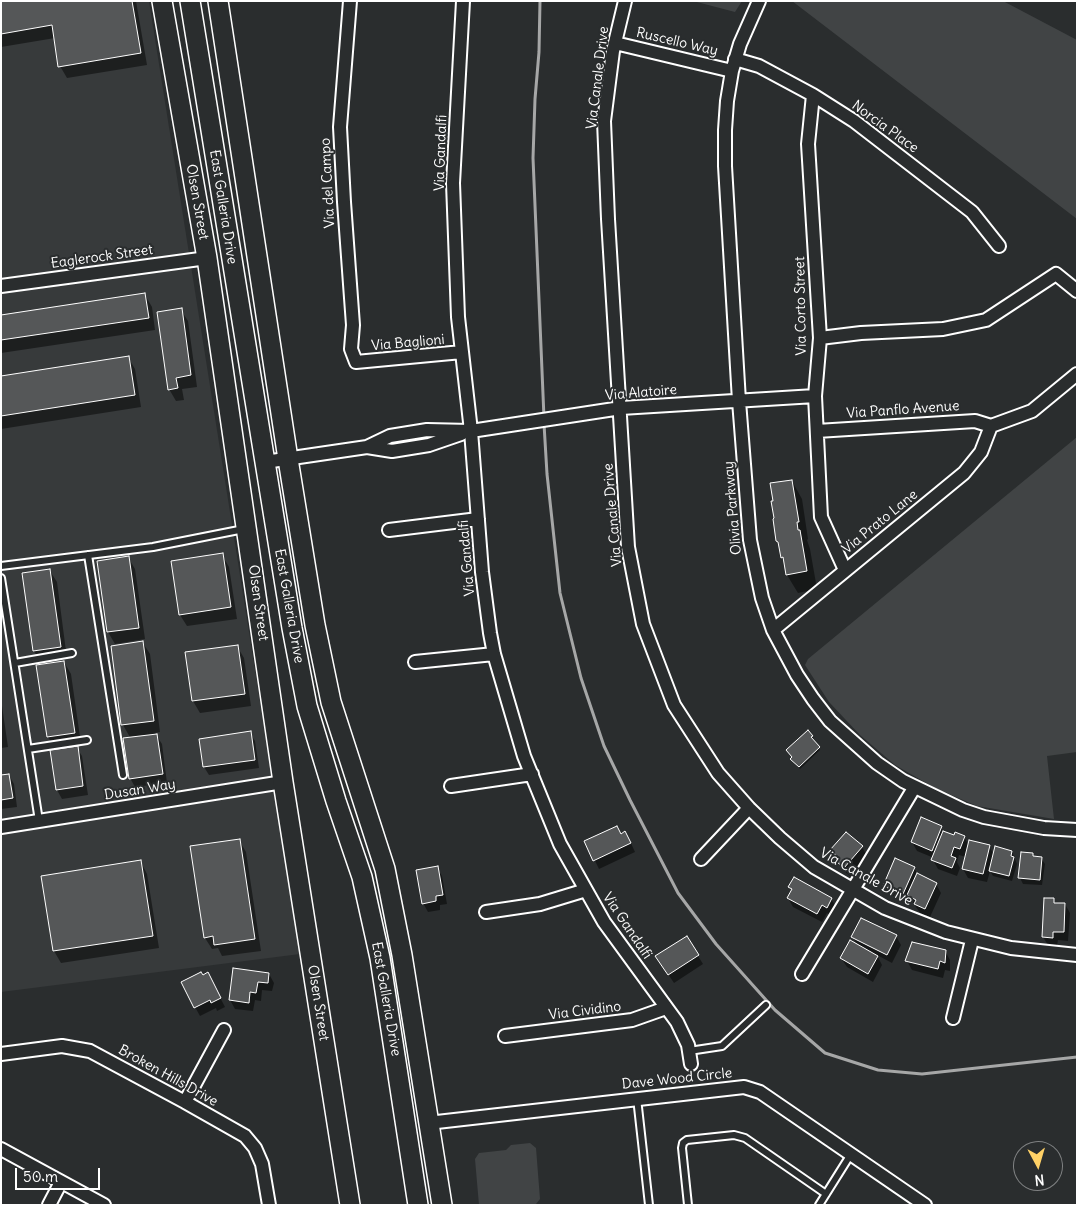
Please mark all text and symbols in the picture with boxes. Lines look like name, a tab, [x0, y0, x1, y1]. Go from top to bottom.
street label: Ruscello Way	[634, 24, 720, 60]
street label: Via Canale Drive	[583, 26, 613, 130]
street label: Norcia Place	[848, 97, 922, 157]
street label: Via Gandalfi	[431, 114, 451, 192]
street label: Via del Campo	[317, 137, 339, 229]
street label: East Galleria Drive	[206, 149, 240, 265]
street label: Olsen Street	[182, 163, 212, 241]
street label: Eaglerock Street	[50, 242, 154, 272]
street label: Via Corto Street	[792, 256, 810, 356]
street label: Via Baglioni	[371, 331, 445, 355]
street label: Via Alatoire	[604, 381, 678, 405]
street label: Via Panflo Avenue	[846, 398, 960, 422]
street label: Olivia Parkway	[721, 460, 745, 556]
street label: Via Canale Drive	[600, 463, 626, 567]
street label: Via Prato Lane	[839, 486, 921, 558]
street label: Via Gandalfi	[455, 519, 479, 597]
street label: East Galleria Drive	[271, 548, 307, 664]
street label: Olsen Street	[244, 564, 272, 642]
street label: Dusan Way	[103, 776, 177, 804]
street label: Via Canale Drive	[817, 845, 915, 909]
street label: Via Gandalfi	[599, 890, 655, 962]
street label: East Galleria Drive	[368, 941, 404, 1057]
street label: Olsen Street	[304, 964, 332, 1042]
street label: Via Cividino	[548, 998, 622, 1024]
street label: Broken Hills Drive	[115, 1042, 221, 1110]
street label: Dave Wood Circle	[621, 1065, 733, 1093]
north arrow	[1013, 1141, 1063, 1191]
scale bar	[18, 1158, 102, 1190]
text: 50 m	[23, 1167, 58, 1186]
text: N	[1034, 1170, 1045, 1189]

